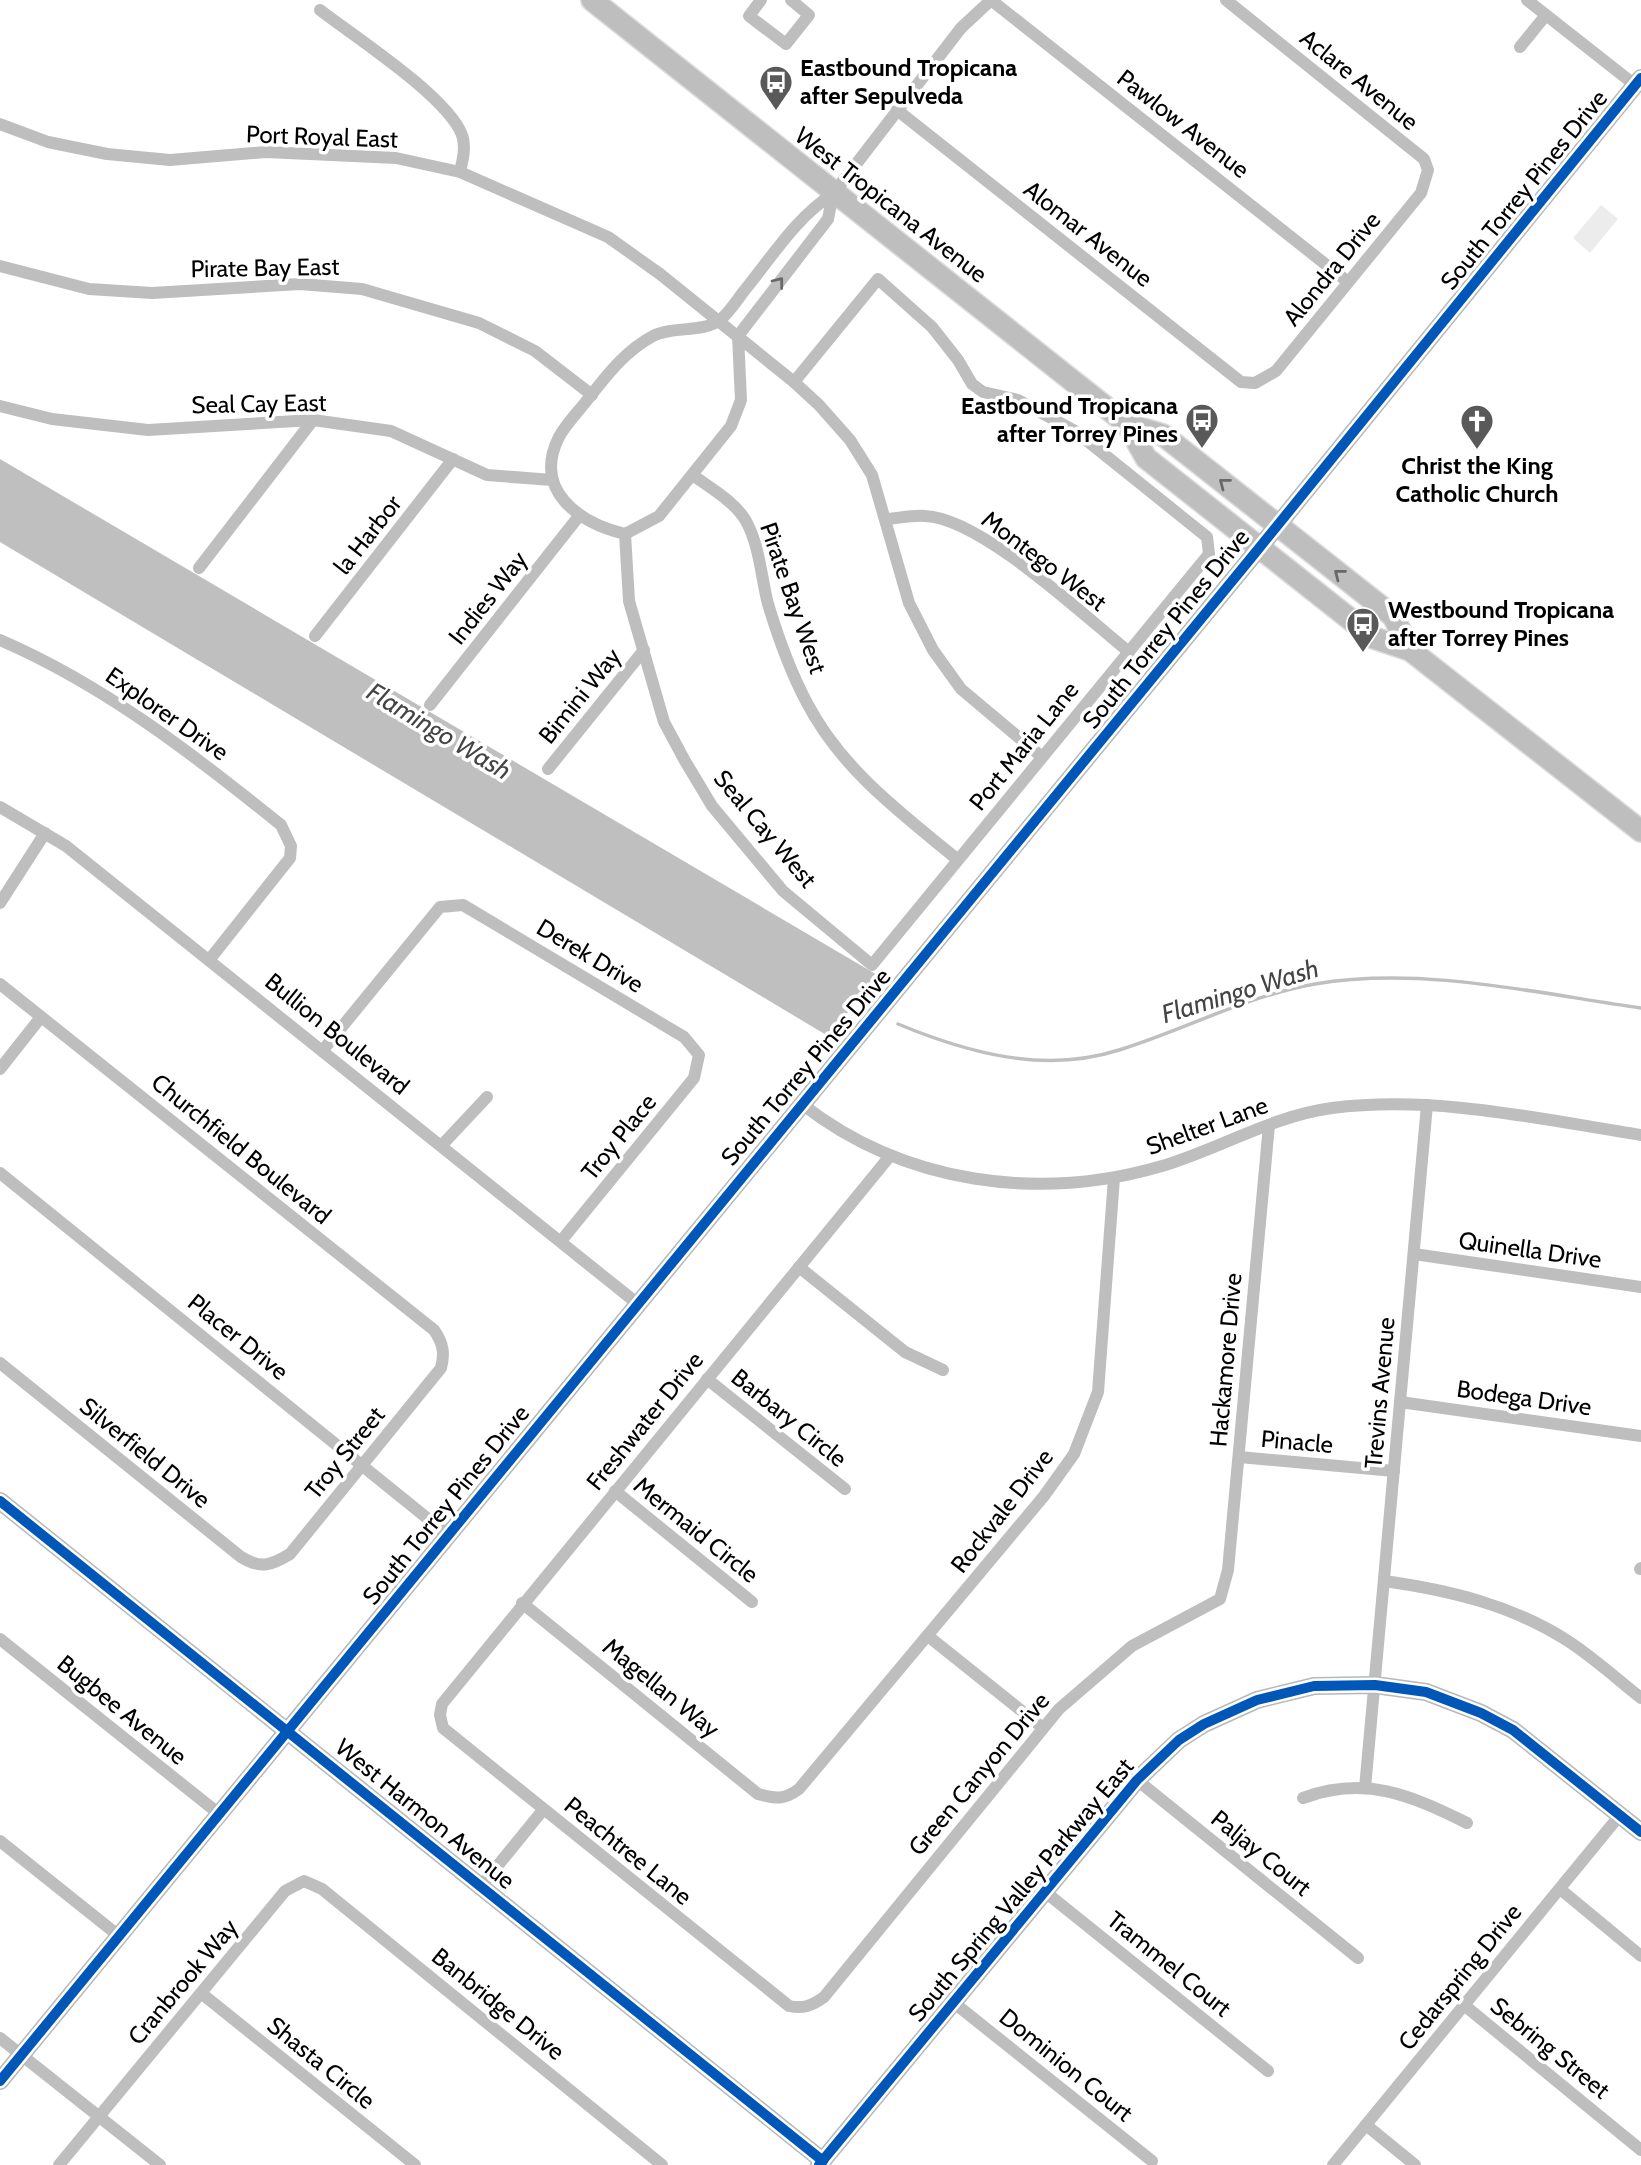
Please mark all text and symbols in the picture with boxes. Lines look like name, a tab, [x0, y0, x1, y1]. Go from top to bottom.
street label: Aclare Avenue	[1294, 23, 1424, 136]
place label: Eastbound Tropicana after Sepulveda	[800, 53, 1017, 110]
bus stop icon: Eastbound Tropicana after Sepulveda	[757, 63, 795, 112]
street label: Pawlow Avenue	[1112, 63, 1255, 184]
street label: South Torrey Pines Drive	[1434, 84, 1613, 295]
street label: Port Royal East	[246, 119, 399, 154]
street label: West Tropicana Avenue	[789, 121, 993, 289]
street label: Alomar Avenue	[1018, 174, 1158, 293]
street label: Alondra Drive	[1277, 206, 1386, 332]
street label: Pirate Bay East	[190, 252, 340, 283]
one-way arrow	[771, 278, 784, 290]
street label: Seal Cay East	[191, 388, 327, 419]
place label: Eastbound Tropicana after Torrey Pines	[961, 391, 1178, 448]
bus stop icon: Eastbound Tropicana after Torrey Pines	[1183, 401, 1221, 450]
church icon: Christ the King Catholic Church	[1458, 402, 1496, 451]
place label: Christ the King Catholic Church	[1396, 451, 1558, 508]
one-way arrow	[1220, 479, 1232, 492]
street label: la Harbor	[328, 489, 408, 580]
street label: Montego West	[976, 504, 1112, 617]
street label: Pirate Bay West	[754, 518, 833, 677]
street label: South Torrey Pines Drive	[1076, 523, 1255, 734]
street label: Indies Way	[442, 545, 533, 650]
one-way arrow	[1335, 569, 1347, 582]
place label: Westbound Tropicana after Torrey Pines	[1388, 595, 1614, 652]
bus stop icon: Westbound Tropicana after Torrey Pines	[1344, 605, 1382, 654]
street label: Bimini Way	[532, 642, 627, 749]
street label: Explorer Drive	[100, 661, 234, 767]
water label: Flamingo Wash	[361, 675, 517, 787]
street label: Port Maria Lane	[963, 675, 1084, 816]
street label: Seal Cay West	[708, 764, 823, 893]
street label: Derek Drive	[532, 912, 649, 999]
water label: Flamingo Wash	[1158, 952, 1322, 1030]
street label: South Torrey Pines Drive	[715, 962, 897, 1171]
street label: Bullion Boulevard	[259, 967, 415, 1101]
street label: Churchfield Boulevard	[146, 1067, 337, 1230]
street label: Troy Place	[575, 1088, 662, 1186]
street label: Shelter Lane	[1142, 1090, 1272, 1161]
street label: Quinella Drive	[1457, 1225, 1603, 1274]
street label: Hackamore Drive	[1203, 1272, 1248, 1448]
street label: Placer Drive	[182, 1287, 294, 1386]
street label: Trevins Avenue	[1358, 1316, 1401, 1470]
street label: Freshwater Drive	[580, 1346, 709, 1496]
street label: Barbary Circle	[726, 1362, 853, 1473]
street label: Bodega Drive	[1455, 1374, 1593, 1421]
street label: Silverfield Drive	[74, 1391, 216, 1514]
street label: South Torrey Pines Drive	[356, 1399, 535, 1610]
street label: Troy Street	[299, 1401, 391, 1505]
street label: Pinacle	[1260, 1424, 1334, 1459]
street label: Rockvale Drive	[944, 1443, 1059, 1578]
street label: Mermaid Circle	[628, 1470, 765, 1589]
street label: Magellan Way	[597, 1632, 725, 1743]
street label: Bugbee Avenue	[52, 1649, 193, 1771]
street label: Green Canyon Drive	[902, 1686, 1055, 1861]
street label: West Harmon Avenue	[330, 1732, 521, 1895]
street label: South Spring Valley Parkway East	[902, 1752, 1139, 2027]
street label: Peachtree Lane	[559, 1790, 698, 1911]
street label: Paljay Court	[1206, 1804, 1317, 1902]
street label: Cedarspring Drive	[1392, 1898, 1527, 2056]
street label: Trammel Court	[1102, 1905, 1237, 2022]
street label: Cranbrook Way	[122, 1913, 244, 2050]
street label: Banbridge Drive	[426, 1941, 570, 2066]
street label: Sebring Street	[1485, 1991, 1616, 2104]
street label: Dominion Court	[994, 2002, 1139, 2127]
street label: Shasta Circle	[262, 2010, 381, 2115]

